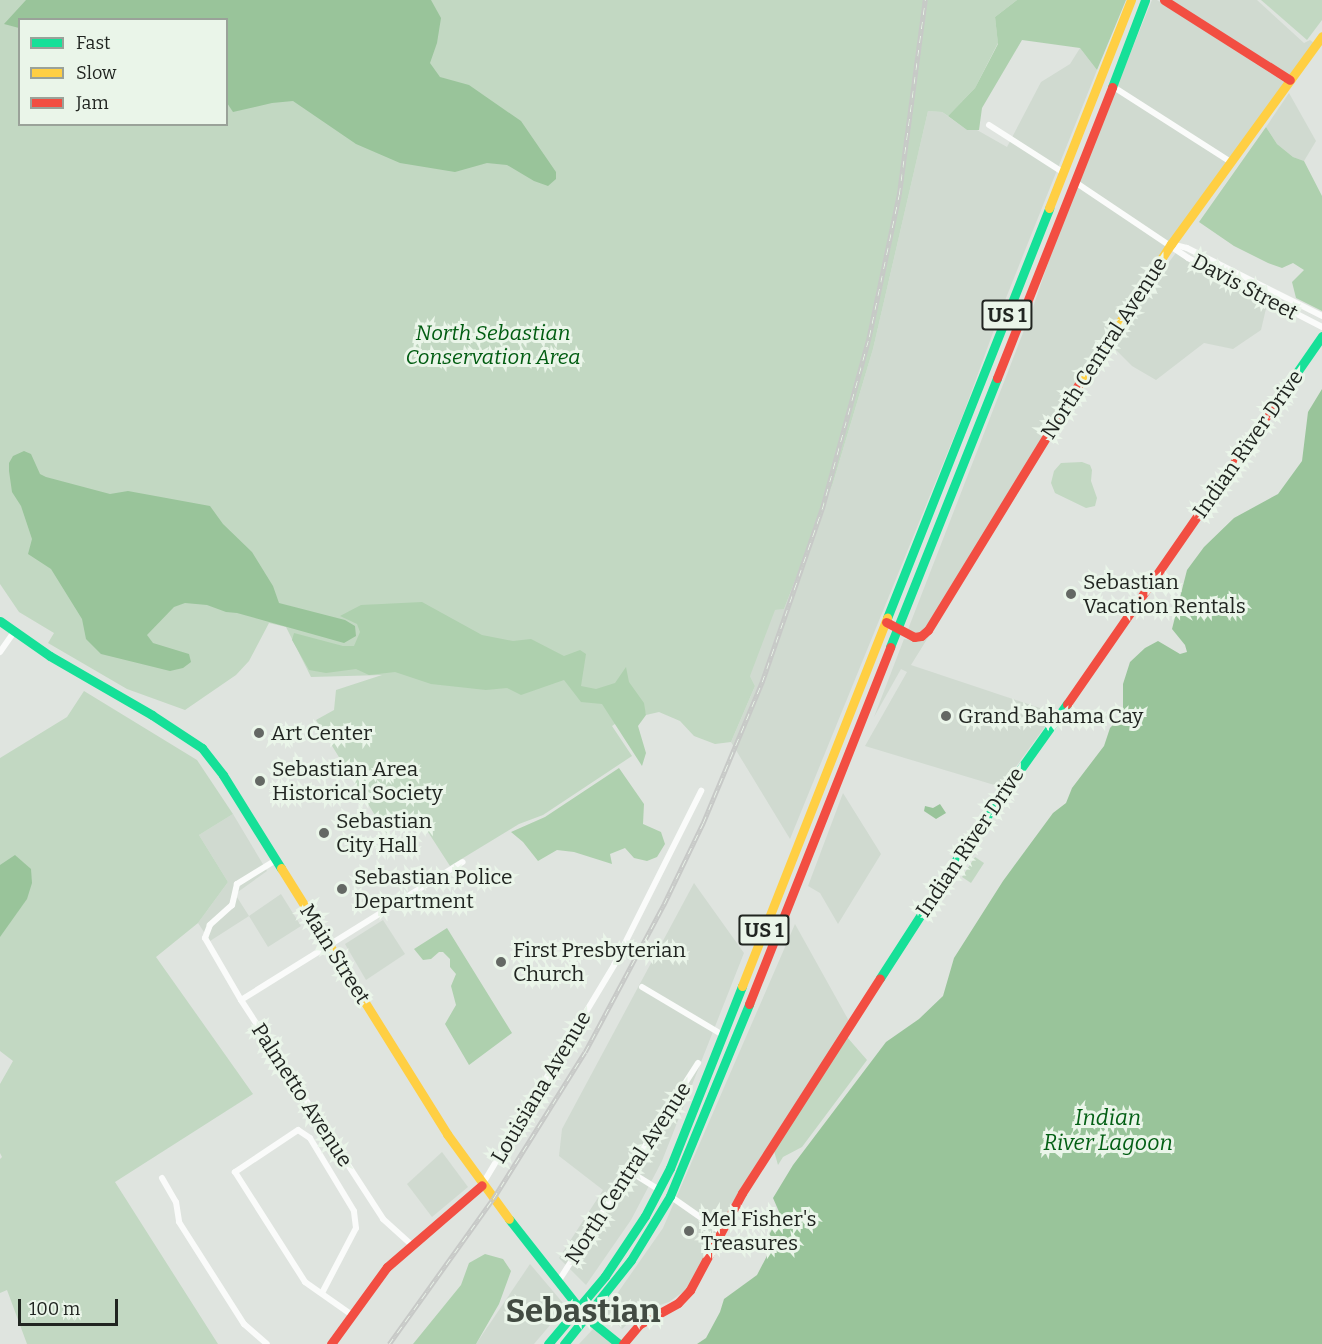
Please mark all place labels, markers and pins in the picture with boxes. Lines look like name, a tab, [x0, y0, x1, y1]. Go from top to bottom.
place label: Sebastian Vacation Rentals	[1083, 569, 1246, 619]
marker: Sebastian Vacation Rentals	[1064, 587, 1078, 601]
place label: Grand Bahama Cay	[958, 703, 1143, 729]
marker: Grand Bahama Cay	[939, 709, 953, 723]
place label: Art Center	[271, 720, 372, 746]
marker: Art Center	[252, 726, 266, 740]
place label: Sebastian Area Historical Society	[272, 756, 443, 806]
marker: Sebastian Area Historical Society	[253, 774, 267, 788]
place label: Sebastian City Hall	[336, 808, 432, 858]
marker: Sebastian City Hall	[317, 826, 331, 840]
place label: Sebastian Police Department	[354, 864, 512, 914]
marker: Sebastian Police Department	[335, 882, 349, 896]
place label: First Presbyterian Church	[513, 937, 686, 987]
marker: First Presbyterian Church	[494, 955, 508, 969]
place label: Mel Fisher's Treasures	[701, 1206, 817, 1256]
marker: Mel Fisher's Treasures	[682, 1224, 696, 1238]

